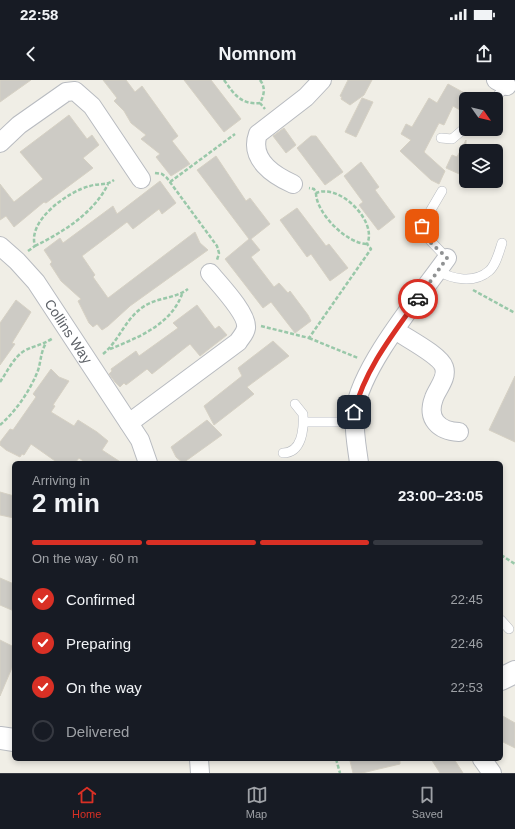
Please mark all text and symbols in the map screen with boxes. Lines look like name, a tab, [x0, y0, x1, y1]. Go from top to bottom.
text: 22:58	[20, 6, 58, 23]
icon: back	[20, 43, 42, 65]
icon: share	[473, 43, 495, 65]
text: Nomnom	[219, 44, 297, 64]
north arrow	[459, 92, 503, 136]
map controls	[459, 92, 503, 188]
button: layers	[459, 144, 503, 188]
pin	[405, 209, 439, 243]
icon: bag	[411, 215, 433, 237]
courier	[398, 279, 438, 319]
icon: car	[407, 288, 429, 310]
street label: Collins Way	[42, 296, 95, 366]
pin	[337, 395, 371, 429]
icon: home	[343, 401, 365, 423]
text: Arriving in	[32, 473, 90, 488]
text: 23:00–23:05	[398, 487, 483, 504]
text: 2 min	[32, 488, 100, 518]
text: On the way · 60 m	[32, 551, 138, 566]
icon: check	[32, 588, 54, 610]
text: Confirmed	[66, 591, 135, 608]
text: 22:45	[450, 592, 483, 607]
icon: check	[32, 632, 54, 654]
text: Preparing	[66, 635, 131, 652]
text: 22:46	[450, 636, 483, 651]
icon: check	[32, 676, 54, 698]
text: On the way	[66, 679, 142, 696]
text: 22:53	[450, 680, 483, 695]
text: Delivered	[66, 723, 129, 740]
tab: Home	[72, 784, 101, 820]
tab: Map	[246, 784, 268, 820]
tab: Saved	[412, 784, 443, 820]

